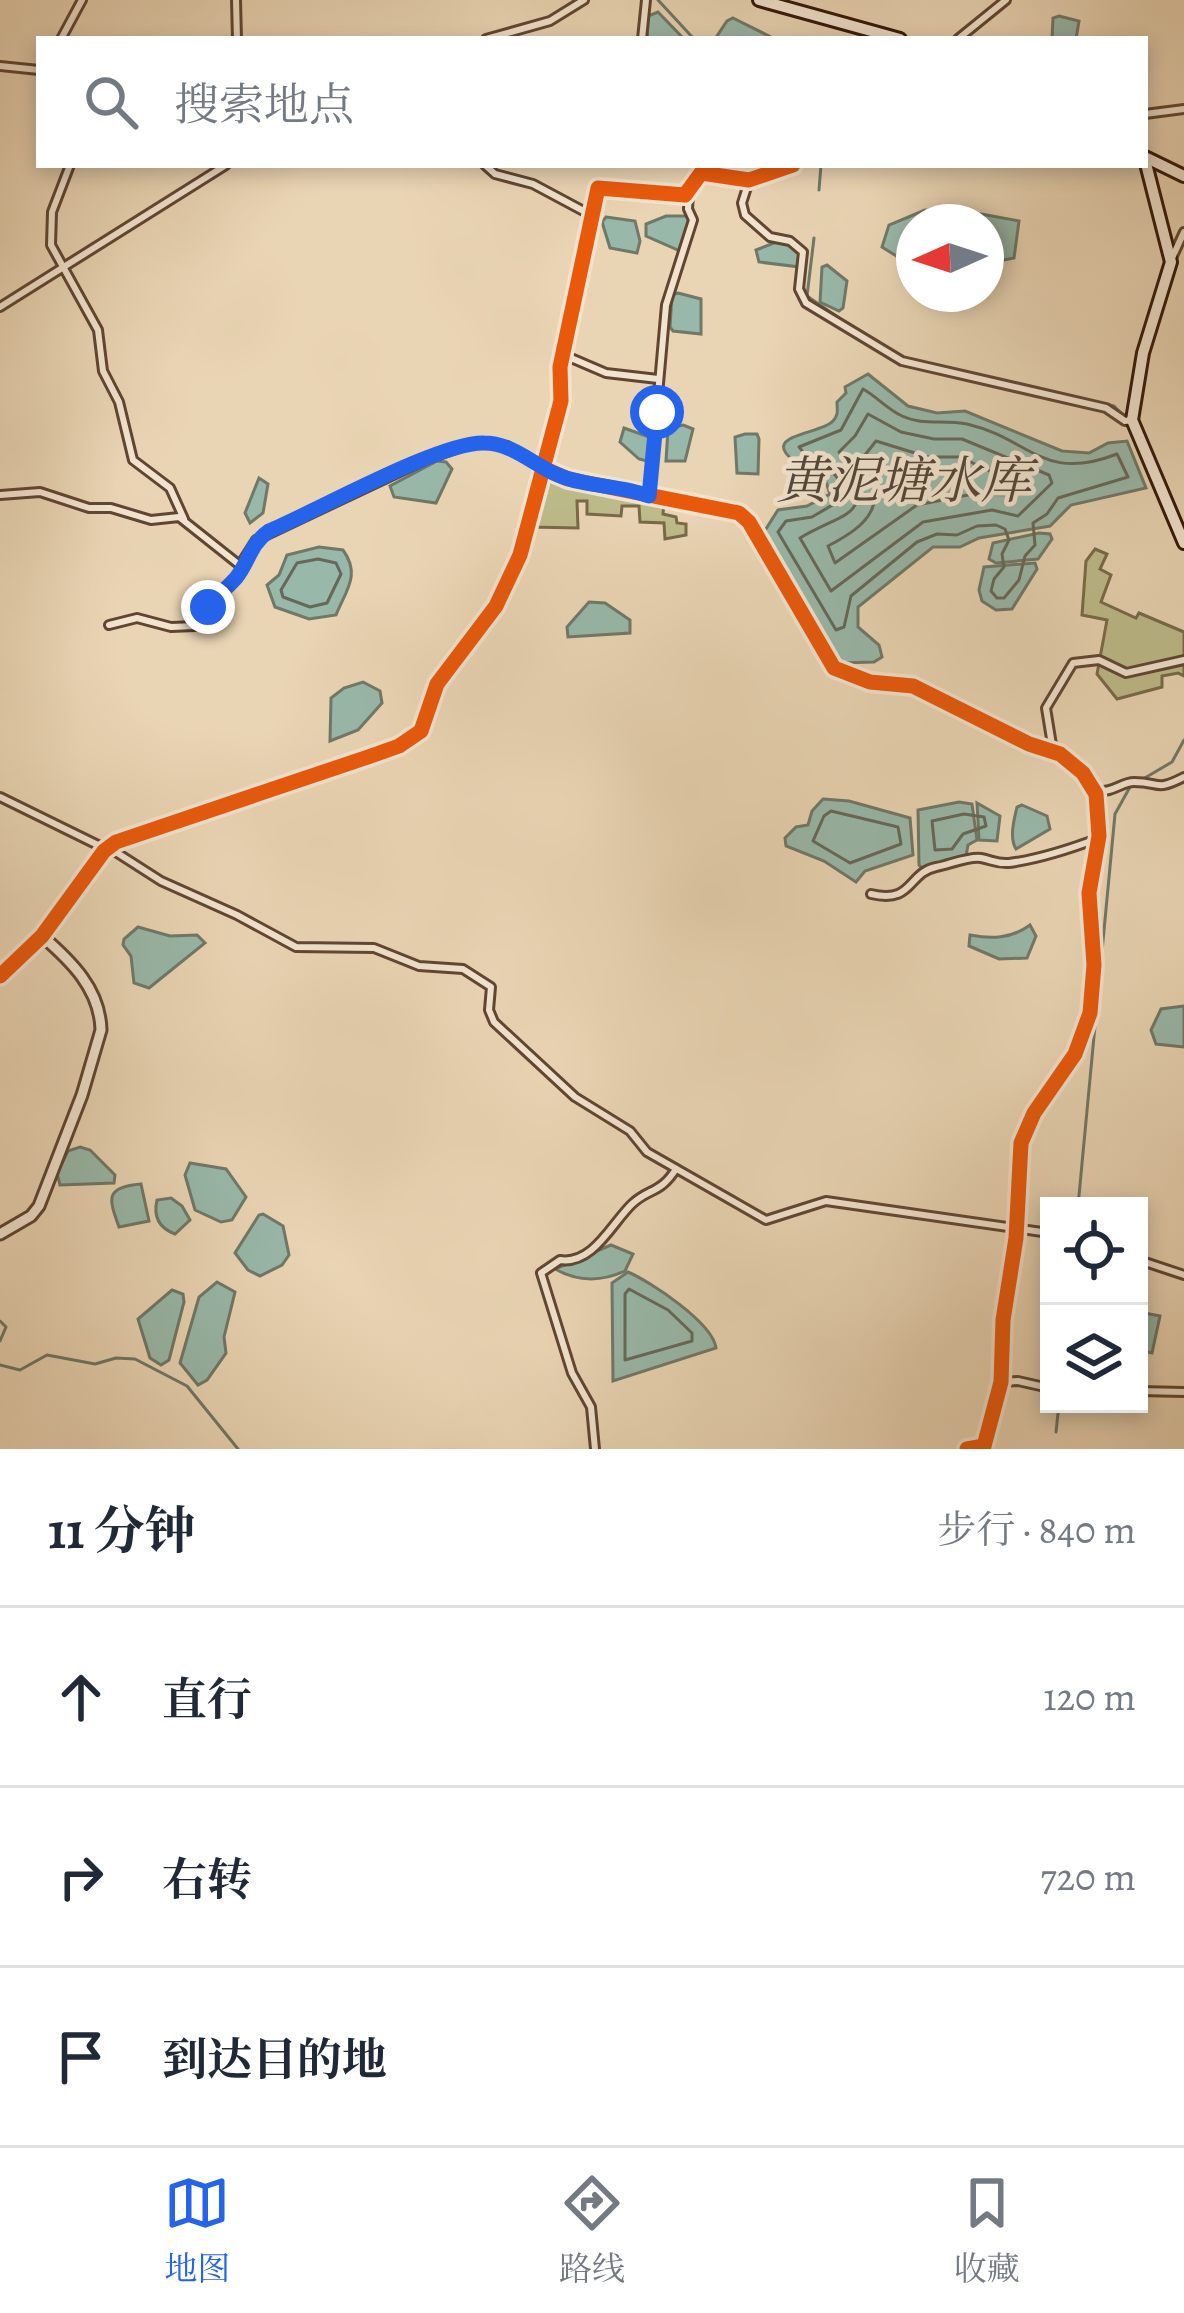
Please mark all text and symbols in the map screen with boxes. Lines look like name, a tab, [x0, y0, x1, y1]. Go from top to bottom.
search box	[36, 36, 1148, 168]
icon: search	[78, 69, 144, 135]
text: 搜索地点	[174, 74, 354, 136]
north arrow	[896, 204, 1004, 312]
route start	[630, 385, 684, 439]
water label: 黄泥塘水库	[776, 446, 1039, 516]
route end	[181, 580, 235, 634]
map controls	[1040, 1197, 1148, 1413]
button: locate	[1040, 1197, 1148, 1305]
button: layers	[1040, 1305, 1148, 1413]
text: 11 分钟	[48, 1496, 195, 1566]
text: 步行 · 840 m	[937, 1503, 1136, 1556]
icon: ahead	[48, 1664, 114, 1730]
text: 直行	[162, 1669, 252, 1731]
text: 120 m	[1043, 1670, 1136, 1723]
icon: right	[48, 1844, 114, 1910]
text: 右转	[162, 1849, 252, 1911]
text: 720 m	[1040, 1850, 1136, 1903]
icon: arrive	[48, 2024, 114, 2090]
text: 到达目的地	[162, 2029, 387, 2091]
tab: 地图	[164, 2170, 230, 2291]
tab: 路线	[559, 2170, 625, 2291]
tab: 收藏	[954, 2170, 1020, 2291]

